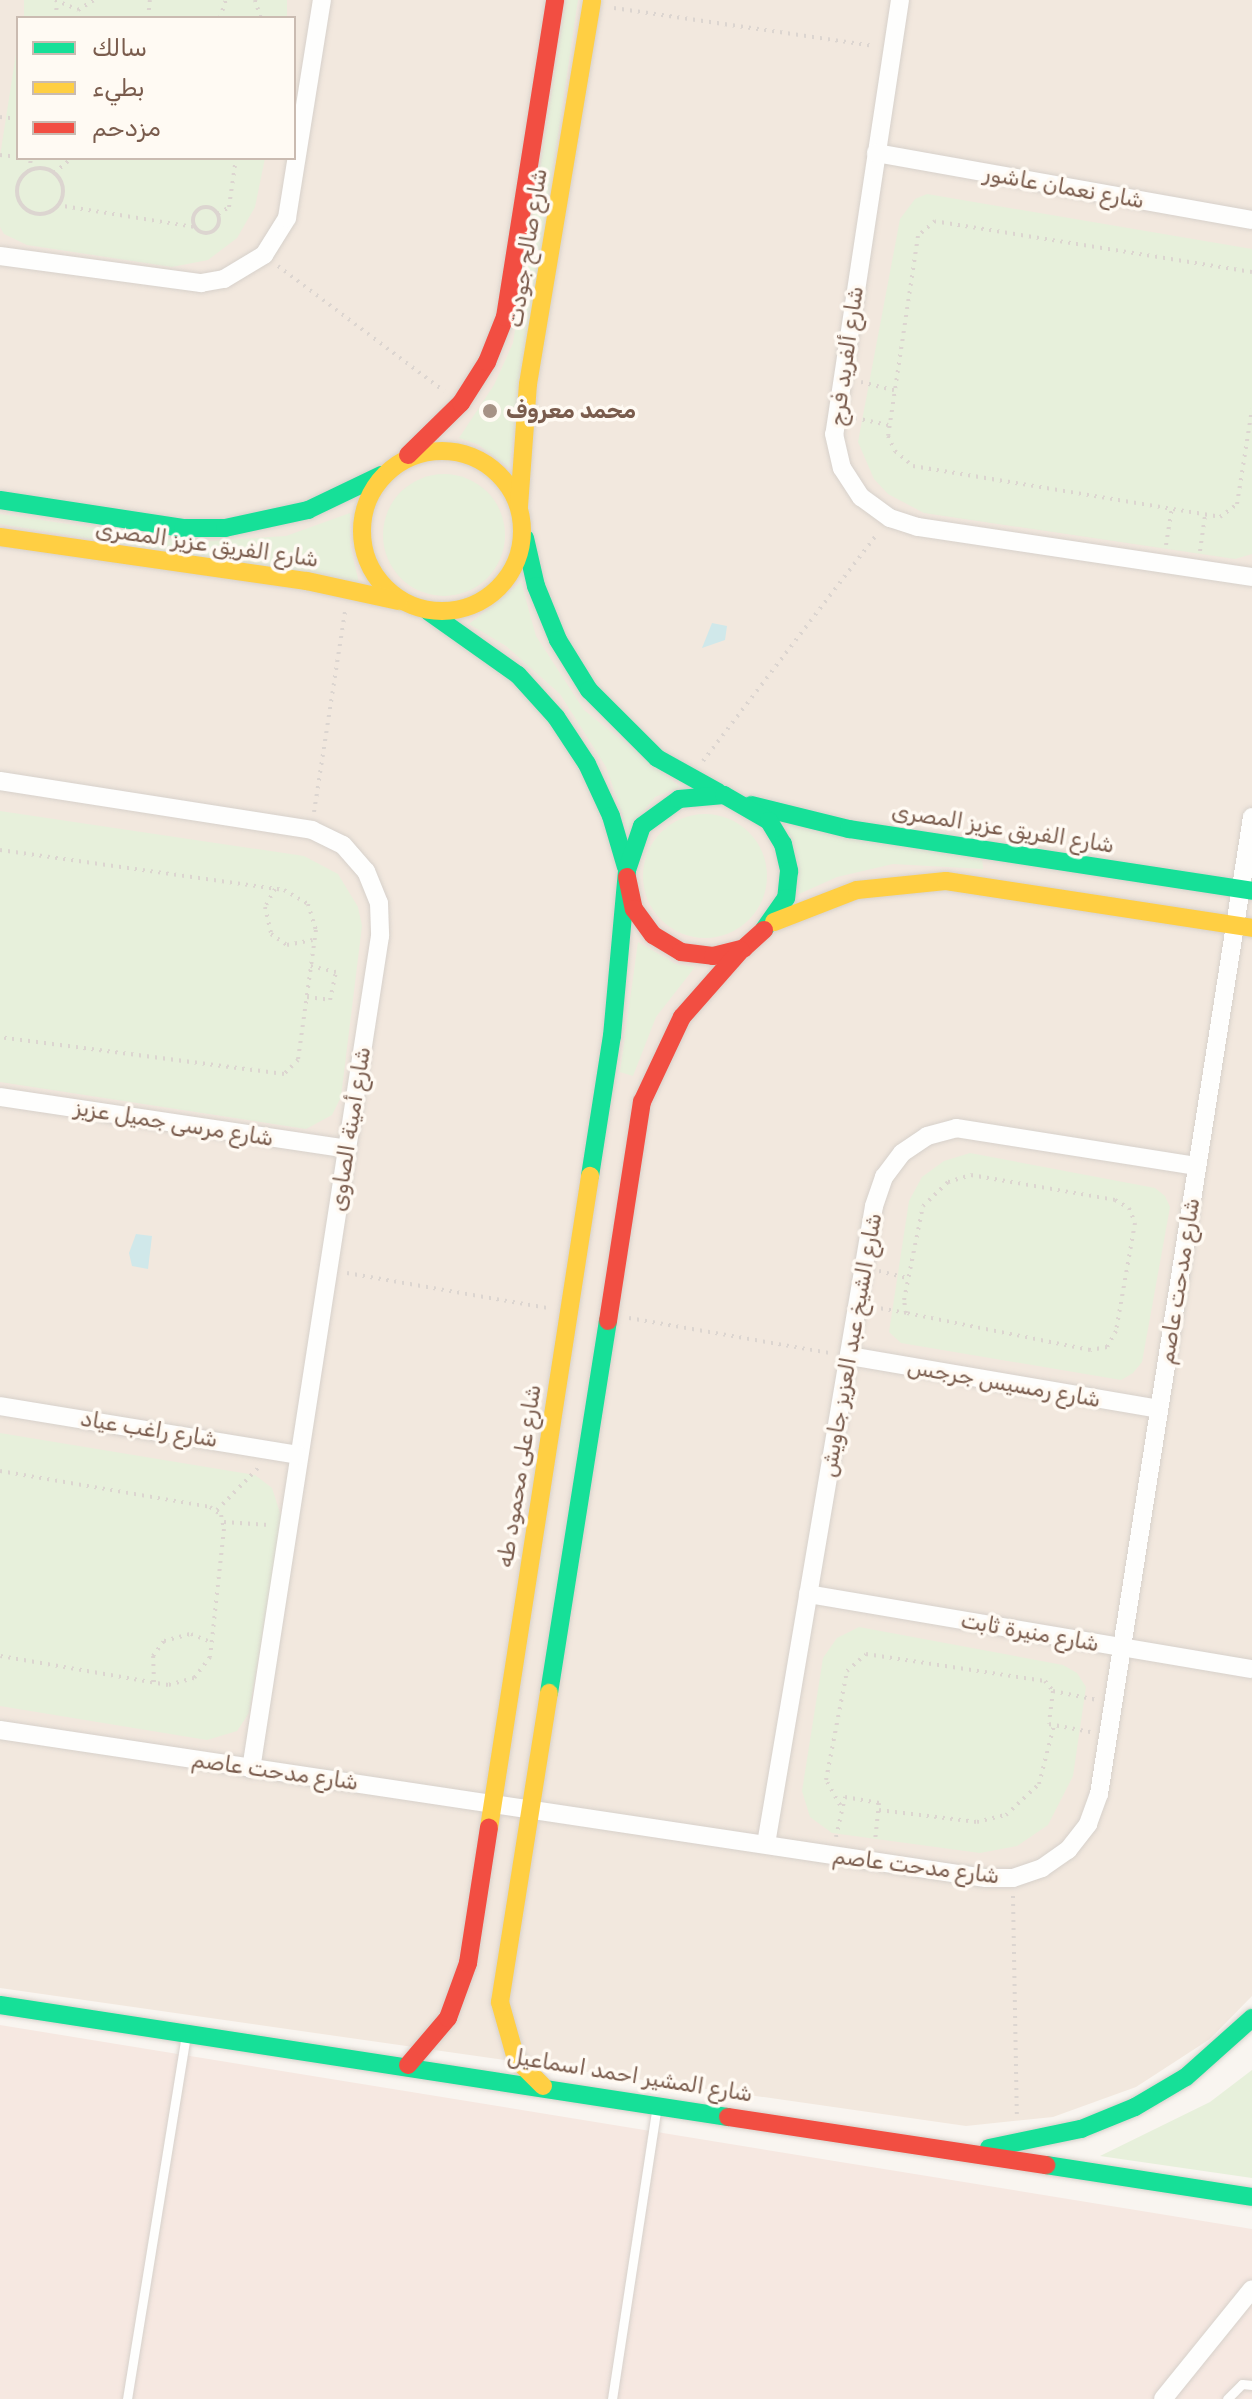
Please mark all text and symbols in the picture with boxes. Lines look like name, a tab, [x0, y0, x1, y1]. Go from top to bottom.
legend	[16, 16, 296, 160]
text: سالك	[92, 34, 147, 62]
text: بطيء	[92, 74, 145, 102]
text: مزدحم	[92, 114, 161, 142]
street label: شارع نعمان عاشور	[982, 160, 1146, 214]
street label: شارع صالح جودت	[501, 167, 553, 329]
street label: شارع ألفريد فرج	[823, 285, 869, 427]
place label: محمد معروف	[506, 398, 636, 424]
marker: محمد معروف	[481, 402, 499, 420]
street label: شارع الفريق عزيز المصرى	[94, 515, 320, 573]
street label: شارع الفريق عزيز المصرى	[890, 797, 1116, 859]
street label: شارع أمينة الصاوى	[324, 1045, 376, 1213]
street label: شارع مرسى جميل عزيز	[73, 1094, 275, 1152]
street label: شارع مدحت عاصم	[1153, 1196, 1205, 1366]
street label: شارع الشيخ عبد العزيز جاويش	[815, 1211, 887, 1479]
street label: شارع رمسيس جرجس	[905, 1353, 1103, 1413]
street label: شارع على محمود طه	[492, 1383, 546, 1569]
street label: شارع راغب عياد	[78, 1405, 220, 1453]
street label: شارع منيرة ثابت	[959, 1607, 1101, 1657]
street label: شارع مدحت عاصم	[190, 1746, 360, 1796]
street label: شارع مدحت عاصم	[831, 1843, 1001, 1889]
street label: شارع المشير احمد اسماعيل	[506, 2043, 754, 2107]

